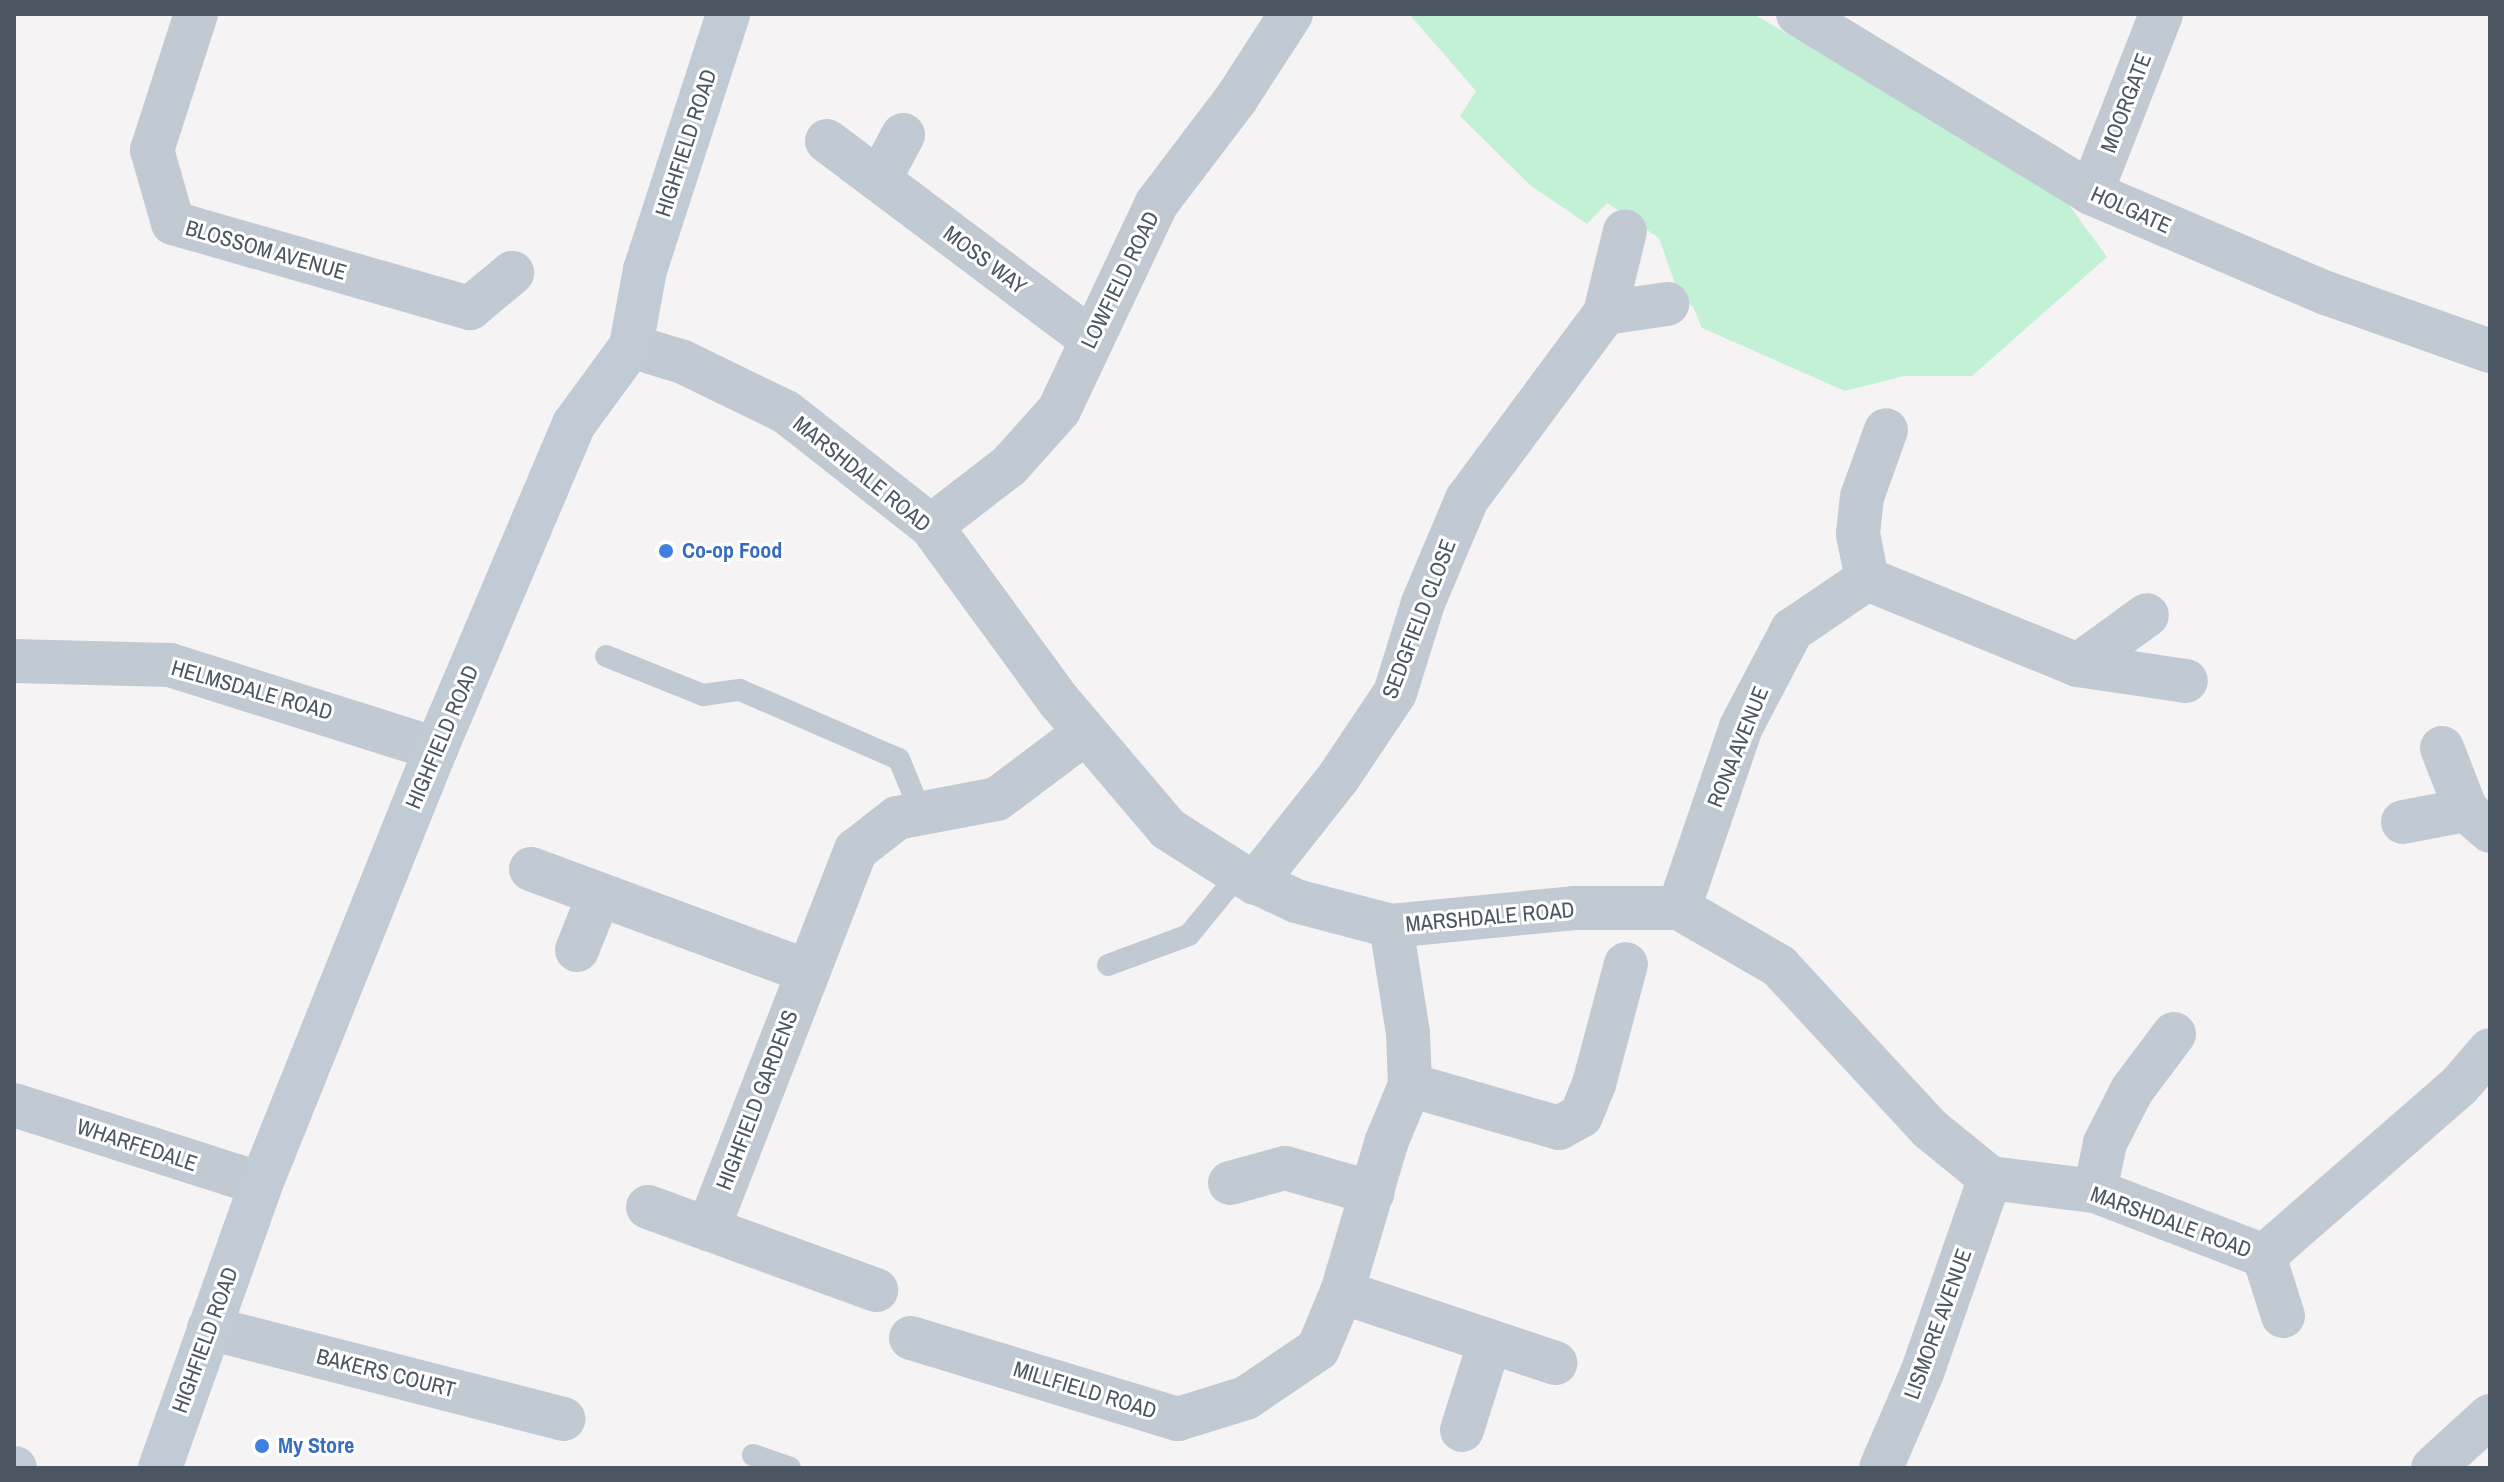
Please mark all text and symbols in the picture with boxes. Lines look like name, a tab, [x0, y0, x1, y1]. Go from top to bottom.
street label: MOORGATE	[2095, 50, 2157, 156]
street label: HIGHFIELD ROAD	[650, 66, 722, 220]
street label: HOLGATE	[2087, 181, 2175, 239]
street label: LOWFIELD ROAD	[1075, 207, 1165, 353]
street label: BLOSSOM AVENUE	[182, 214, 350, 286]
street label: MOSS WAY	[938, 220, 1032, 300]
street label: MARSHDALE ROAD	[788, 410, 936, 538]
street label: SEDGFIELD CLOSE	[1376, 536, 1462, 702]
place label: Co-op Food	[682, 538, 782, 564]
marker: Co-op Food	[657, 542, 675, 560]
street label: HELMSDALE ROAD	[168, 654, 336, 726]
street label: HIGHFIELD ROAD	[400, 661, 484, 813]
street label: RONA AVENUE	[1701, 682, 1775, 812]
street label: MARSHDALE ROAD	[1404, 896, 1576, 938]
street label: HIGHFIELD GARDENS	[711, 1006, 803, 1194]
street label: WHARFEDALE	[73, 1113, 201, 1177]
street label: MARSHDALE ROAD	[2087, 1181, 2255, 1263]
street label: LISMORE AVENUE	[1898, 1245, 1978, 1403]
street label: HIGHFIELD ROAD	[166, 1263, 244, 1417]
street label: BAKERS COURT	[314, 1343, 458, 1403]
street label: MILLFIELD ROAD	[1010, 1356, 1160, 1424]
place label: My Store	[278, 1433, 354, 1459]
marker: My Store	[253, 1437, 271, 1455]

